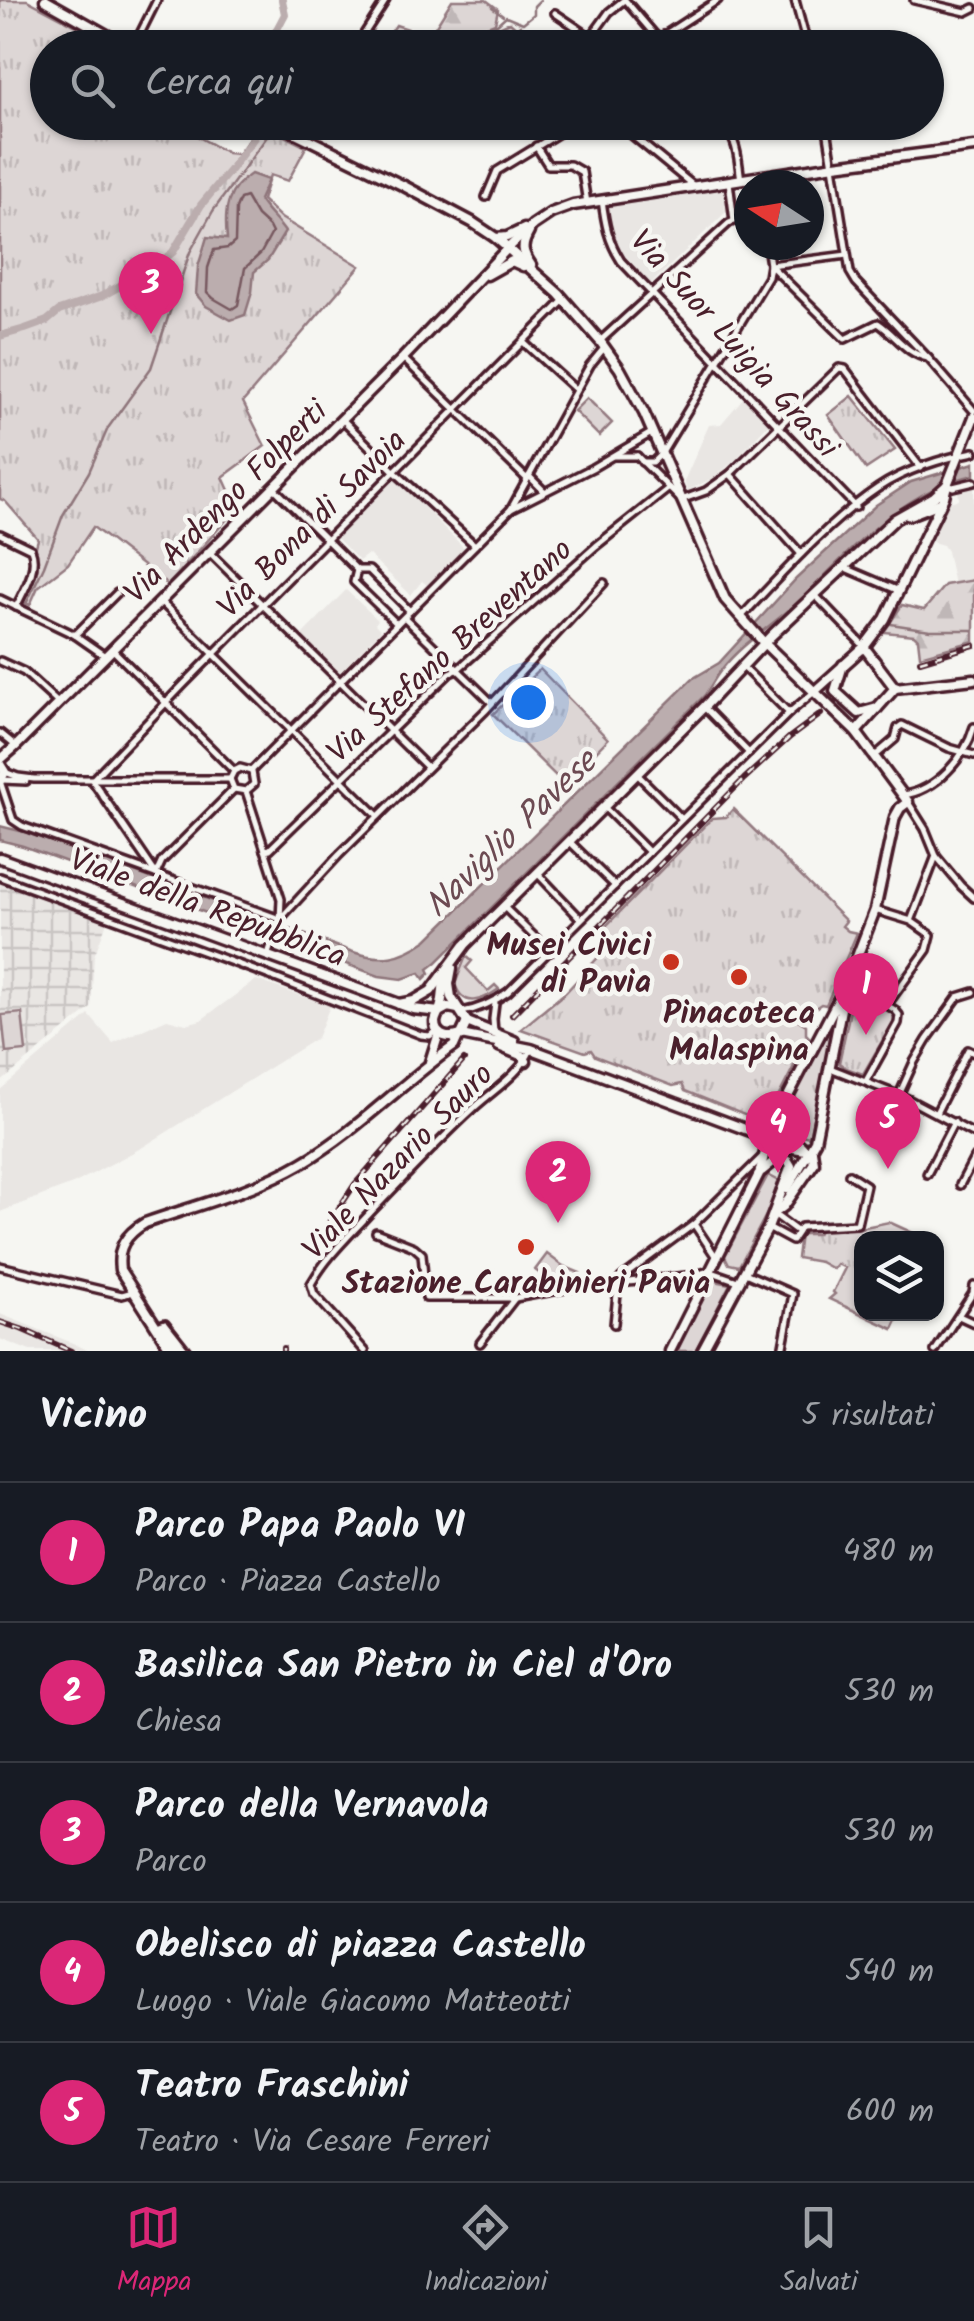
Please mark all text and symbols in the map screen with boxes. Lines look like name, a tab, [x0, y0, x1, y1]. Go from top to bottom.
search box	[30, 30, 944, 140]
text: Cerca qui	[145, 55, 293, 115]
icon: search	[65, 58, 120, 113]
north arrow	[734, 170, 824, 260]
street label: Via Suor Luigia Grassi	[616, 218, 851, 472]
pin: 3	[118, 252, 184, 334]
street label: Via Ardengo Folperti	[113, 388, 342, 617]
street label: Via Bona di Savoia	[206, 418, 420, 632]
street label: Via Stefano Breventano	[316, 527, 586, 777]
your location	[503, 677, 554, 728]
water label: Naviglio Pavese	[412, 735, 614, 933]
street label: Viale della Repubblica	[62, 836, 352, 983]
place label: Musei Civici di Pavia	[486, 921, 652, 1009]
marker: Musei Civici di Pavia	[660, 951, 682, 973]
pin: 1	[834, 952, 898, 1035]
marker: Pinacoteca Malaspina	[728, 966, 750, 988]
place label: Pinacoteca Malaspina	[663, 989, 815, 1077]
street label: Viale Nazario Sauro	[291, 1052, 507, 1273]
pin: 5	[856, 1086, 920, 1169]
pin: 4	[746, 1090, 810, 1173]
pin: 2	[526, 1140, 590, 1223]
map controls	[854, 1231, 944, 1321]
button: layers	[854, 1231, 944, 1321]
marker: Stazione Carabinieri Pavia	[515, 1236, 537, 1258]
place label: Stazione Carabinieri Pavia	[342, 1259, 710, 1310]
text: Vicino	[40, 1383, 147, 1450]
text: 5 risultati	[802, 1391, 934, 1442]
text: Parco Papa Paolo VI	[135, 1497, 466, 1557]
text: 1	[68, 1527, 77, 1578]
text: 480 m	[843, 1527, 934, 1578]
text: Parco · Piazza Castello	[135, 1557, 441, 1608]
text: Basilica San Pietro in Ciel d'Oro	[135, 1637, 672, 1697]
text: 2	[63, 1667, 82, 1718]
text: 530 m	[844, 1667, 934, 1718]
text: Chiesa	[135, 1697, 222, 1748]
text: Parco della Vernavola	[135, 1777, 489, 1837]
text: 3	[64, 1807, 81, 1858]
text: 530 m	[844, 1807, 934, 1858]
text: Parco	[135, 1837, 207, 1888]
text: Obelisco di piazza Castello	[135, 1917, 586, 1977]
text: 4	[64, 1947, 81, 1998]
text: 540 m	[845, 1947, 934, 1998]
text: Luogo · Viale Giacomo Matteotti	[135, 1977, 570, 2028]
text: Teatro Fraschini	[135, 2057, 409, 2117]
text: 5	[64, 2087, 81, 2138]
text: 600 m	[846, 2087, 934, 2138]
text: Teatro · Via Cesare Ferreri	[135, 2117, 490, 2168]
tab: Mappa	[116, 2200, 192, 2305]
tab: Indicazioni	[424, 2200, 547, 2305]
tab: Salvati	[780, 2200, 858, 2305]

